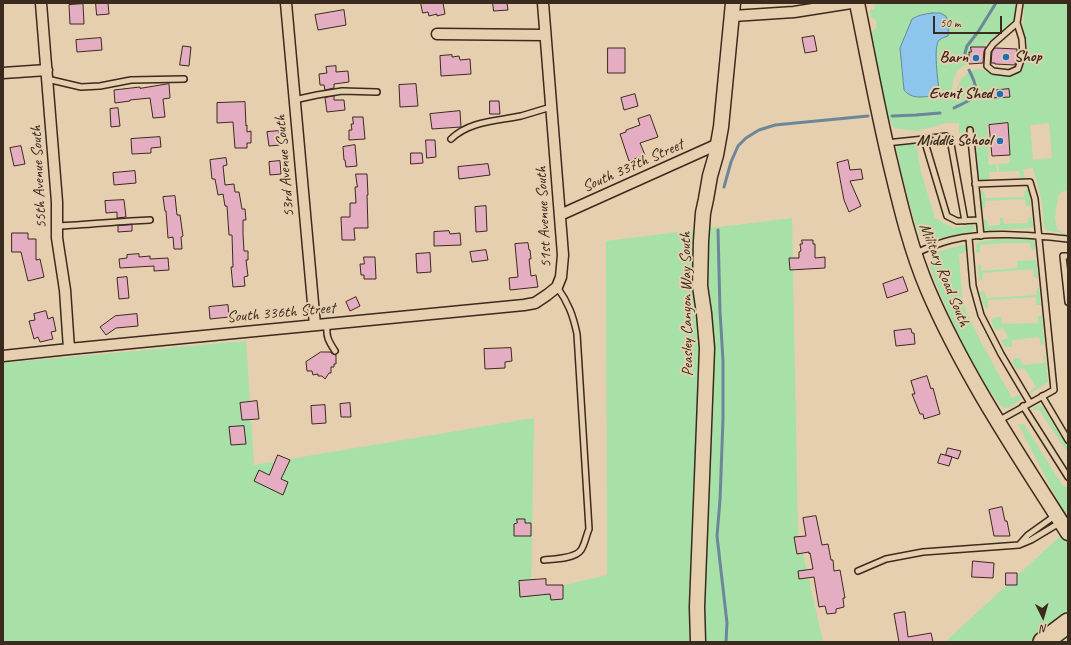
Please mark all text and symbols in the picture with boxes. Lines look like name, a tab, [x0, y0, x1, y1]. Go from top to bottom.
scale bar	[935, 8, 1004, 34]
text: 50 m	[940, 15, 960, 31]
place label: Shop	[1014, 47, 1042, 67]
place label: Barn	[939, 48, 968, 68]
marker: Shop	[1001, 52, 1011, 62]
marker: Barn	[971, 53, 981, 63]
place label: Event Shed	[929, 84, 992, 104]
marker: Event Shed	[995, 89, 1005, 99]
street label: 53rd Avenue South	[271, 114, 299, 218]
street label: 55th Avenue South	[27, 125, 51, 229]
place label: Middle School	[917, 131, 992, 151]
street label: South 337th Street	[580, 135, 686, 197]
marker: Middle School	[995, 136, 1005, 146]
street label: 51st Avenue South	[532, 166, 556, 268]
street label: Military Road South	[915, 221, 973, 329]
street label: Peasley Canyon Way South	[676, 232, 698, 376]
street label: South 336th Street	[226, 299, 336, 327]
north arrow	[1023, 597, 1063, 637]
text: N	[1040, 622, 1048, 636]

